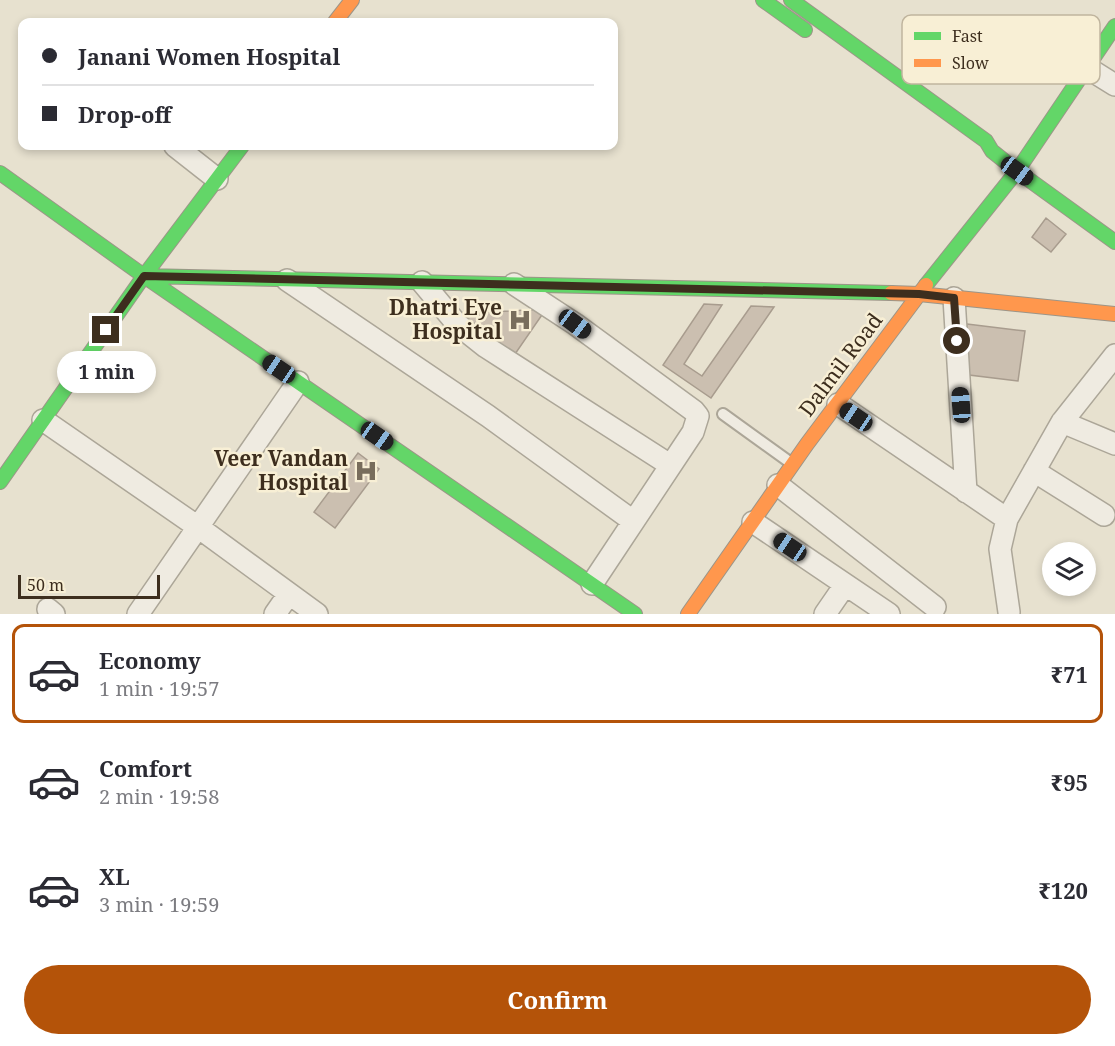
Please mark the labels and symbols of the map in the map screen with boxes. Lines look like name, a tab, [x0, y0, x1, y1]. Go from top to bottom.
legend	[902, 15, 1100, 84]
text: Fast	[952, 25, 983, 47]
text: Slow	[952, 52, 989, 74]
car	[997, 153, 1037, 189]
place label: Dhatri Eye Hospital	[389, 293, 503, 345]
car	[555, 306, 595, 342]
hospital icon: Dhatri Eye Hospital	[507, 307, 533, 333]
street label: Dalmil Road	[792, 307, 888, 422]
route end	[92, 316, 119, 343]
route start	[943, 327, 970, 354]
callout: 1 min	[57, 351, 156, 393]
car	[259, 351, 299, 387]
car	[951, 386, 971, 424]
car	[836, 399, 876, 435]
car	[357, 418, 397, 454]
place label: Veer Vandan Hospital	[214, 444, 349, 496]
hospital icon: Veer Vandan Hospital	[353, 458, 379, 484]
car	[770, 529, 810, 565]
scale bar	[18, 572, 160, 600]

